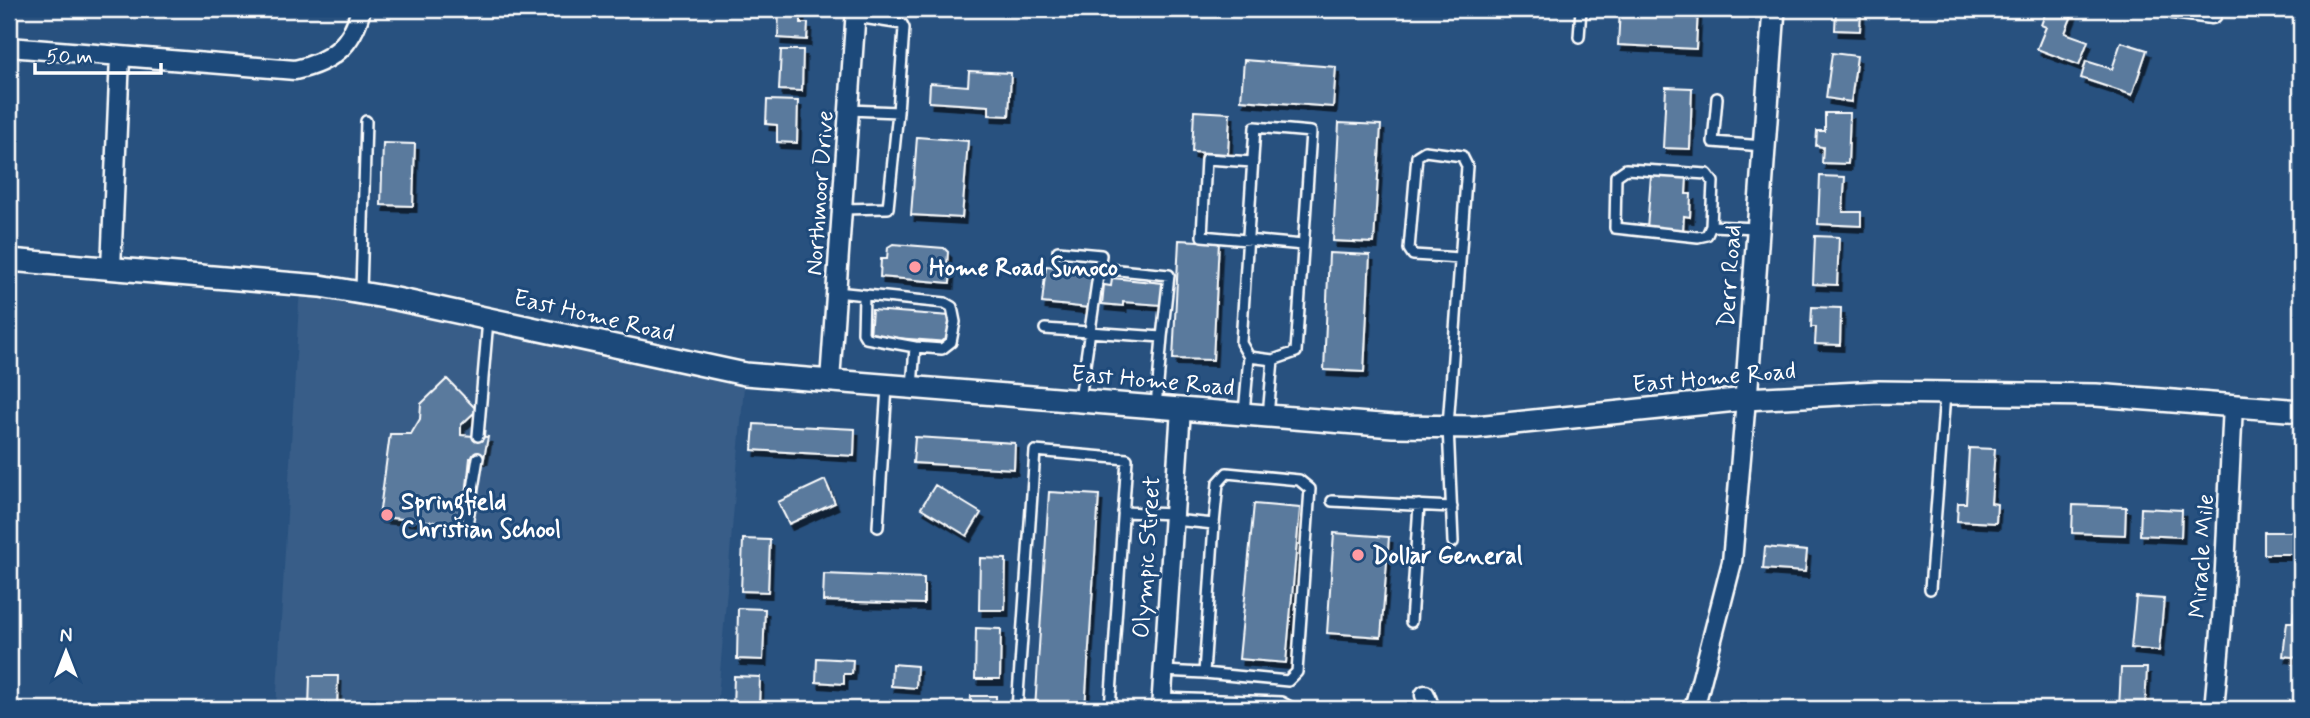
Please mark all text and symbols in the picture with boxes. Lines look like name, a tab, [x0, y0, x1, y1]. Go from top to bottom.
scale bar	[35, 32, 161, 76]
text: 50 m	[46, 43, 93, 71]
street label: Northmoor Drive	[799, 110, 842, 277]
street label: Derr Road	[1711, 224, 1750, 328]
place label: Home Road Sunoco	[929, 253, 1118, 284]
marker: Home Road Sunoco	[907, 259, 923, 275]
street label: East Home Road	[510, 283, 677, 350]
street label: East Home Road	[1631, 356, 1797, 401]
street label: East Home Road	[1070, 359, 1236, 404]
street label: Olympic Street	[1126, 475, 1169, 639]
place label: Springfield Christian School	[401, 487, 561, 546]
street label: Miracle Mile	[2183, 493, 2222, 619]
marker: Springfield Christian School	[379, 507, 395, 523]
place label: Dollar General	[1372, 541, 1523, 572]
marker: Dollar General	[1350, 547, 1366, 563]
north arrow	[32, 616, 102, 686]
text: N	[60, 624, 72, 649]

